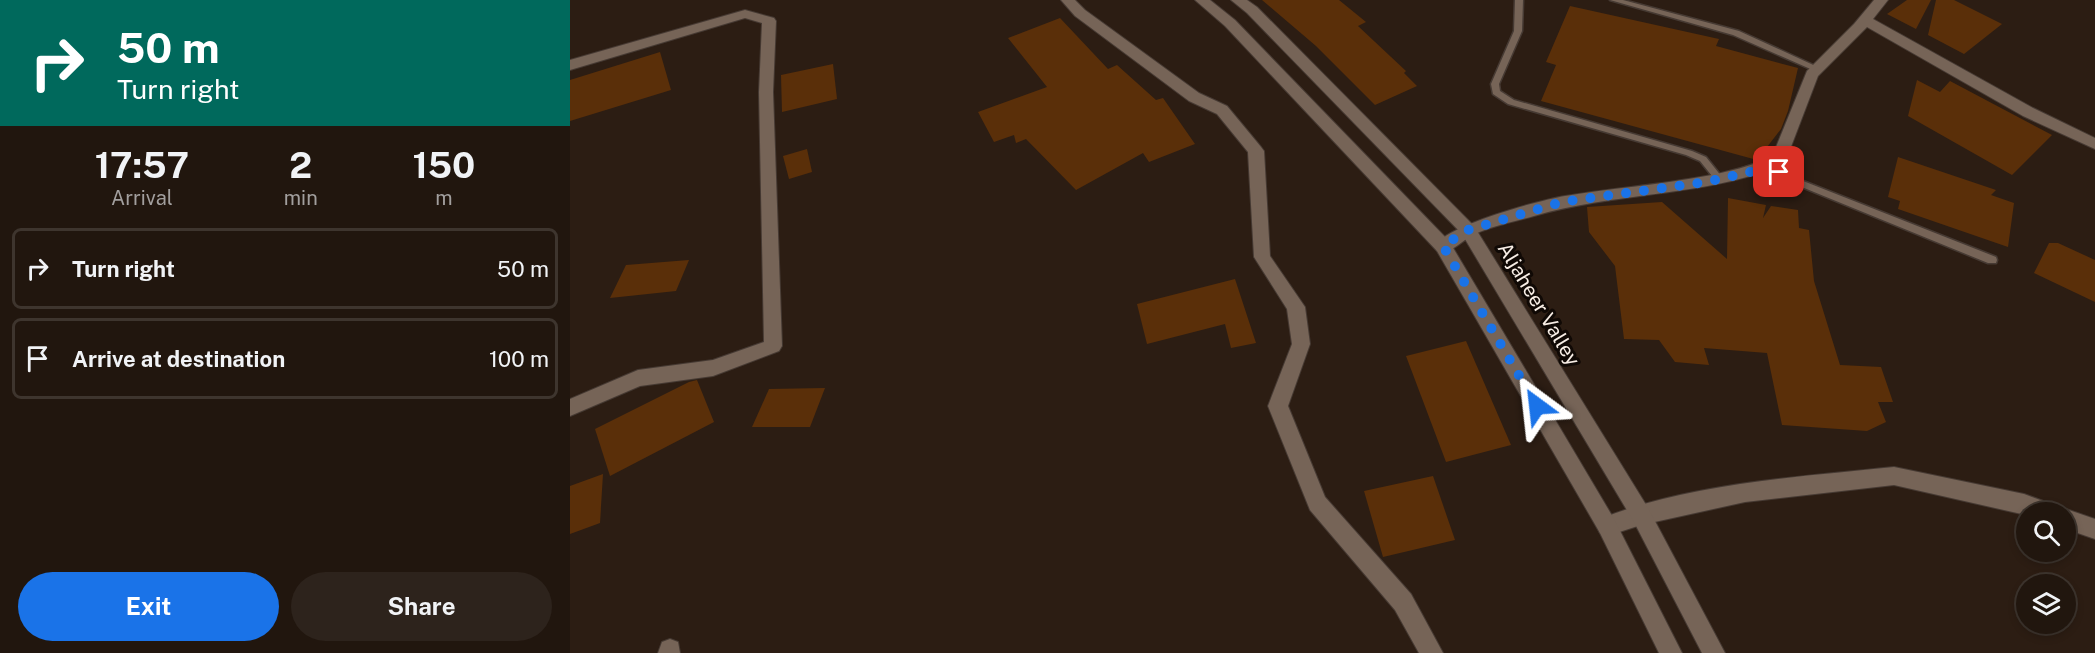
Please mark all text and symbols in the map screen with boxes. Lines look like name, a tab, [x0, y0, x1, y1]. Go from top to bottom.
text: 50 m	[117, 23, 220, 72]
icon: right	[18, 24, 96, 102]
text: Turn right	[117, 73, 240, 105]
text: 17:57	[95, 144, 189, 186]
text: 2	[289, 144, 312, 186]
text: 150	[412, 144, 475, 186]
pin	[1753, 146, 1804, 197]
icon: arrive	[1762, 155, 1795, 188]
text: Arrival	[111, 186, 173, 210]
text: min	[284, 186, 318, 210]
text: m	[435, 186, 452, 210]
street label: Aljaheer Valley	[1493, 238, 1585, 370]
icon: right	[21, 252, 54, 285]
text: Turn right	[72, 256, 175, 282]
text: 50 m	[497, 256, 549, 282]
icon: arrive	[21, 342, 54, 375]
text: Arrive at destination	[72, 346, 285, 372]
text: 100 m	[489, 346, 549, 372]
position arrow	[1505, 374, 1569, 438]
map controls	[2016, 502, 2076, 634]
button: search	[2016, 502, 2076, 562]
button: Exit	[18, 572, 279, 641]
button: Share	[291, 572, 552, 641]
button: layers	[2016, 574, 2076, 634]

